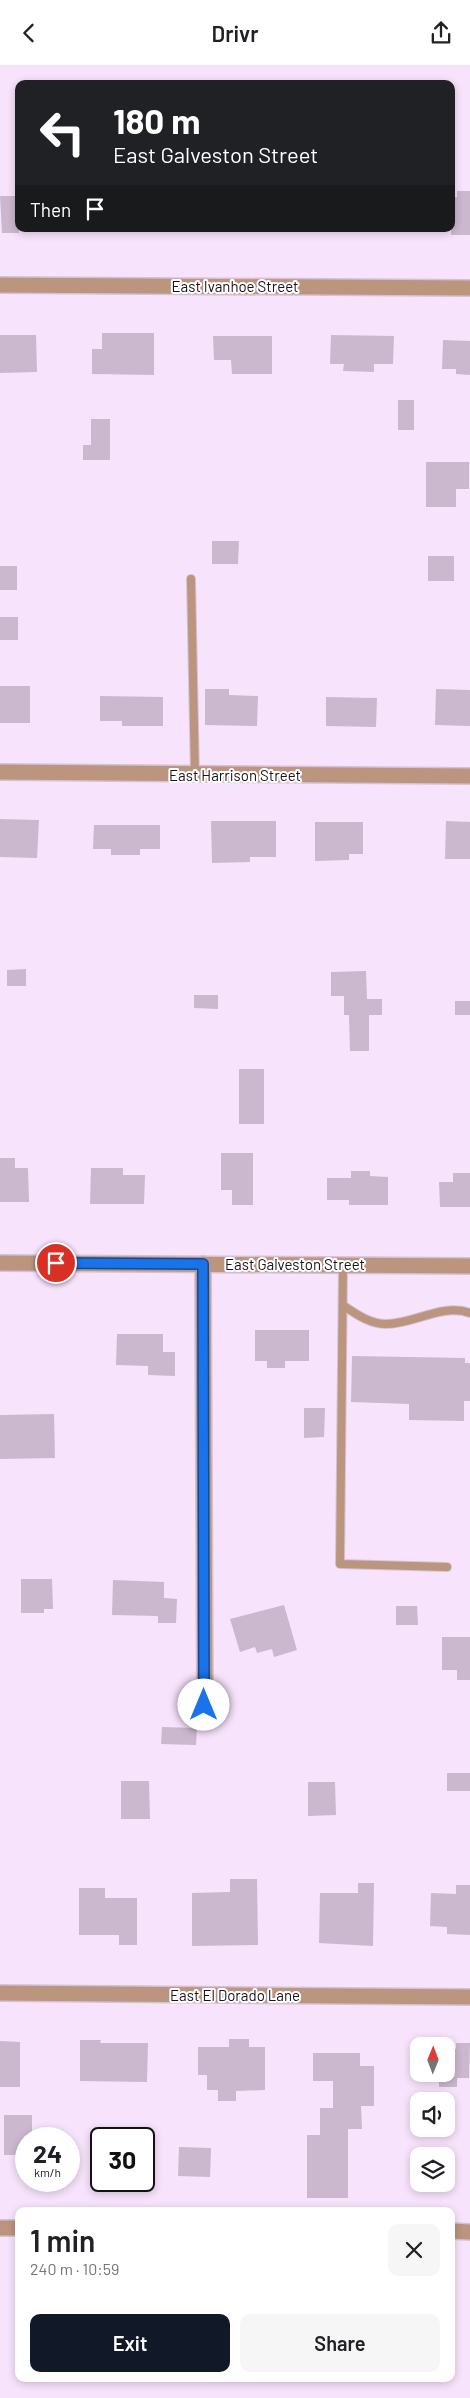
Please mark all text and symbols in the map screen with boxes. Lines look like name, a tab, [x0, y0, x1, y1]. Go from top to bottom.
icon: back	[15, 19, 43, 47]
icon: share	[427, 19, 455, 47]
text: Drivr	[212, 20, 258, 46]
text: 180 m	[113, 99, 201, 141]
icon: left	[30, 100, 95, 165]
text: East Galveston Street	[113, 141, 318, 167]
icon: arrive	[81, 195, 109, 223]
text: Then	[30, 198, 71, 221]
street label: East Ivanhoe Street	[171, 277, 299, 295]
street label: East Harrison Street	[169, 766, 301, 784]
pin	[35, 1242, 77, 1284]
icon: arrive	[42, 1249, 70, 1277]
street label: East Galveston Street	[225, 1255, 365, 1273]
position arrow	[177, 1678, 229, 1730]
street label: East El Dorado Lane	[170, 1986, 300, 2004]
north arrow	[410, 2037, 455, 2083]
map controls	[410, 2037, 455, 2192]
button: sound	[410, 2092, 455, 2137]
speed limit sign: 30	[90, 2127, 155, 2192]
text: 24	[33, 2138, 62, 2168]
button: layers	[410, 2147, 455, 2192]
text: km/h	[34, 2165, 61, 2179]
text: 1 min	[30, 2222, 95, 2258]
button: close	[388, 2224, 440, 2276]
text: 240 m · 10:59	[30, 2259, 119, 2278]
button: Exit	[30, 2314, 230, 2372]
button: Share	[240, 2314, 440, 2372]

